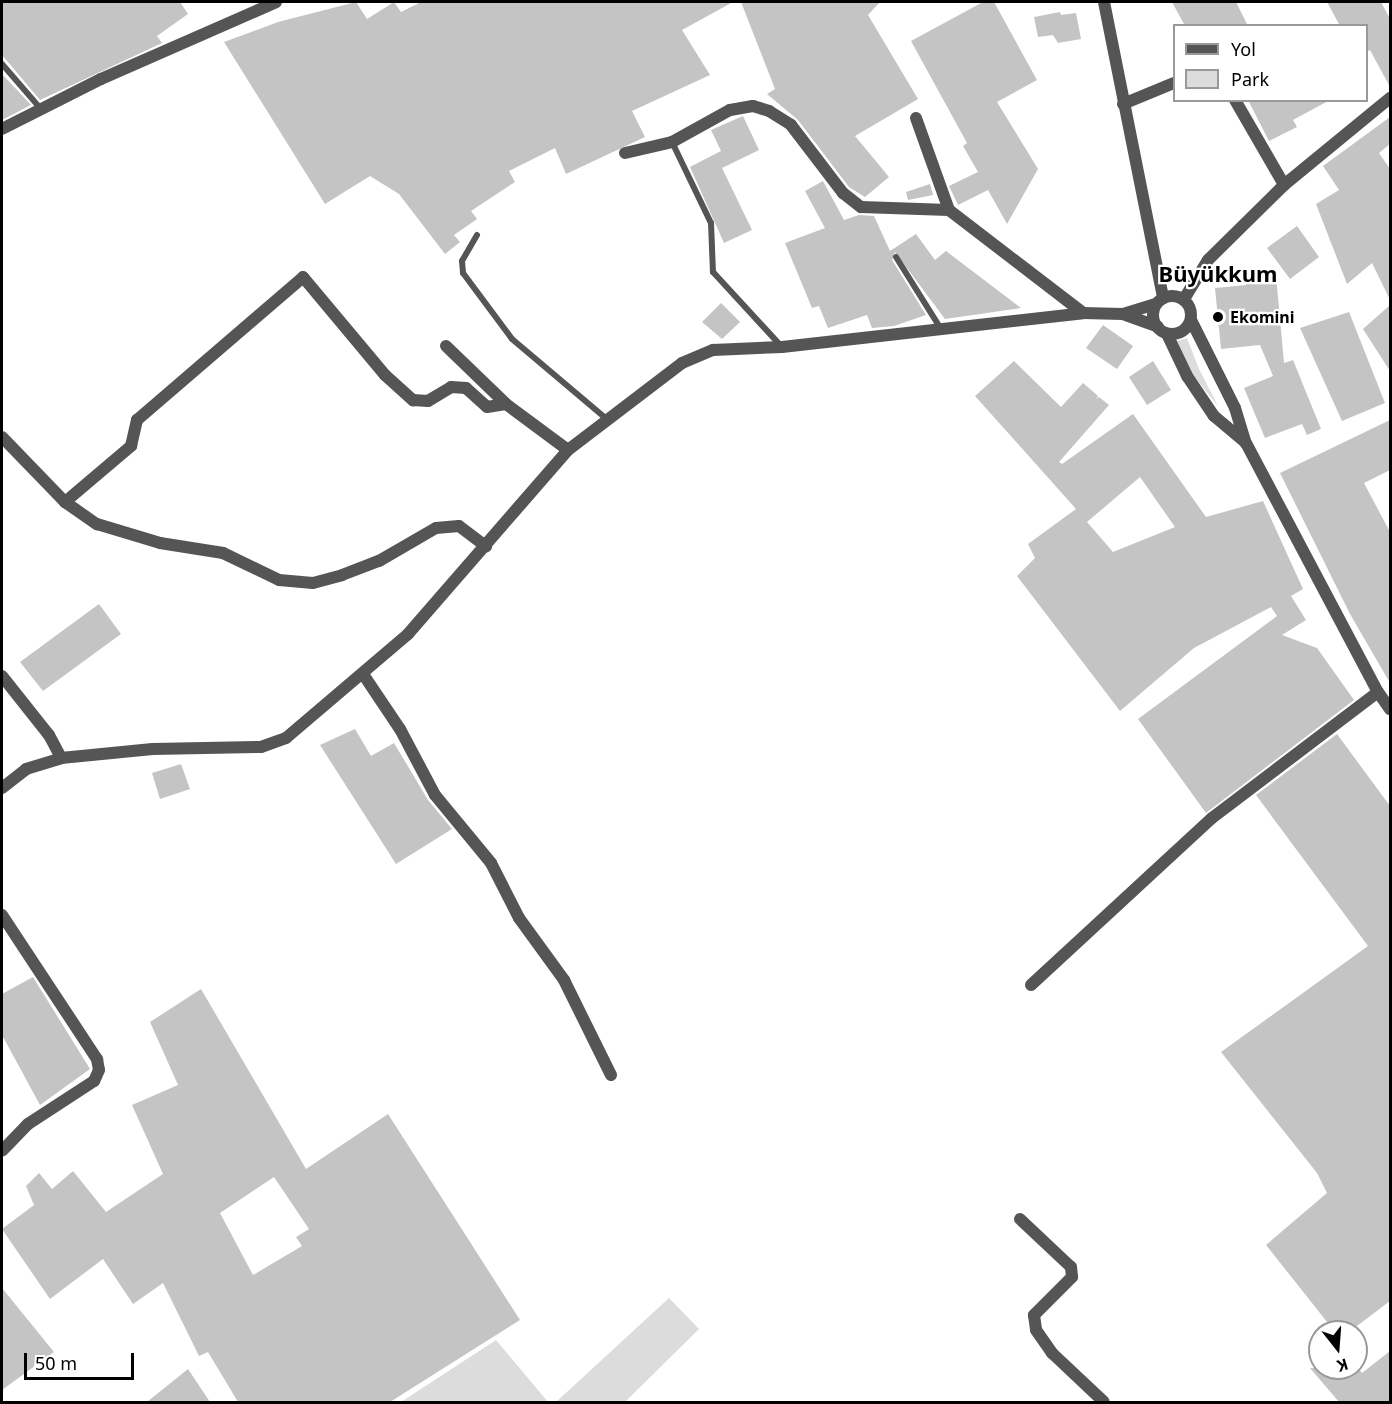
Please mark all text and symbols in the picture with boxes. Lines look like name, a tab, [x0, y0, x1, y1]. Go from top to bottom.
legend	[1173, 24, 1368, 102]
text: Yol	[1231, 37, 1256, 61]
text: Park	[1231, 67, 1269, 91]
district label: Büyükkum	[1159, 261, 1277, 287]
place label: Ekomini	[1230, 307, 1294, 327]
marker: Ekomini	[1211, 310, 1225, 324]
north arrow	[1308, 1320, 1368, 1380]
scale bar	[27, 1341, 136, 1379]
text: 50 m	[35, 1351, 77, 1375]
text: K	[1334, 1353, 1351, 1377]

